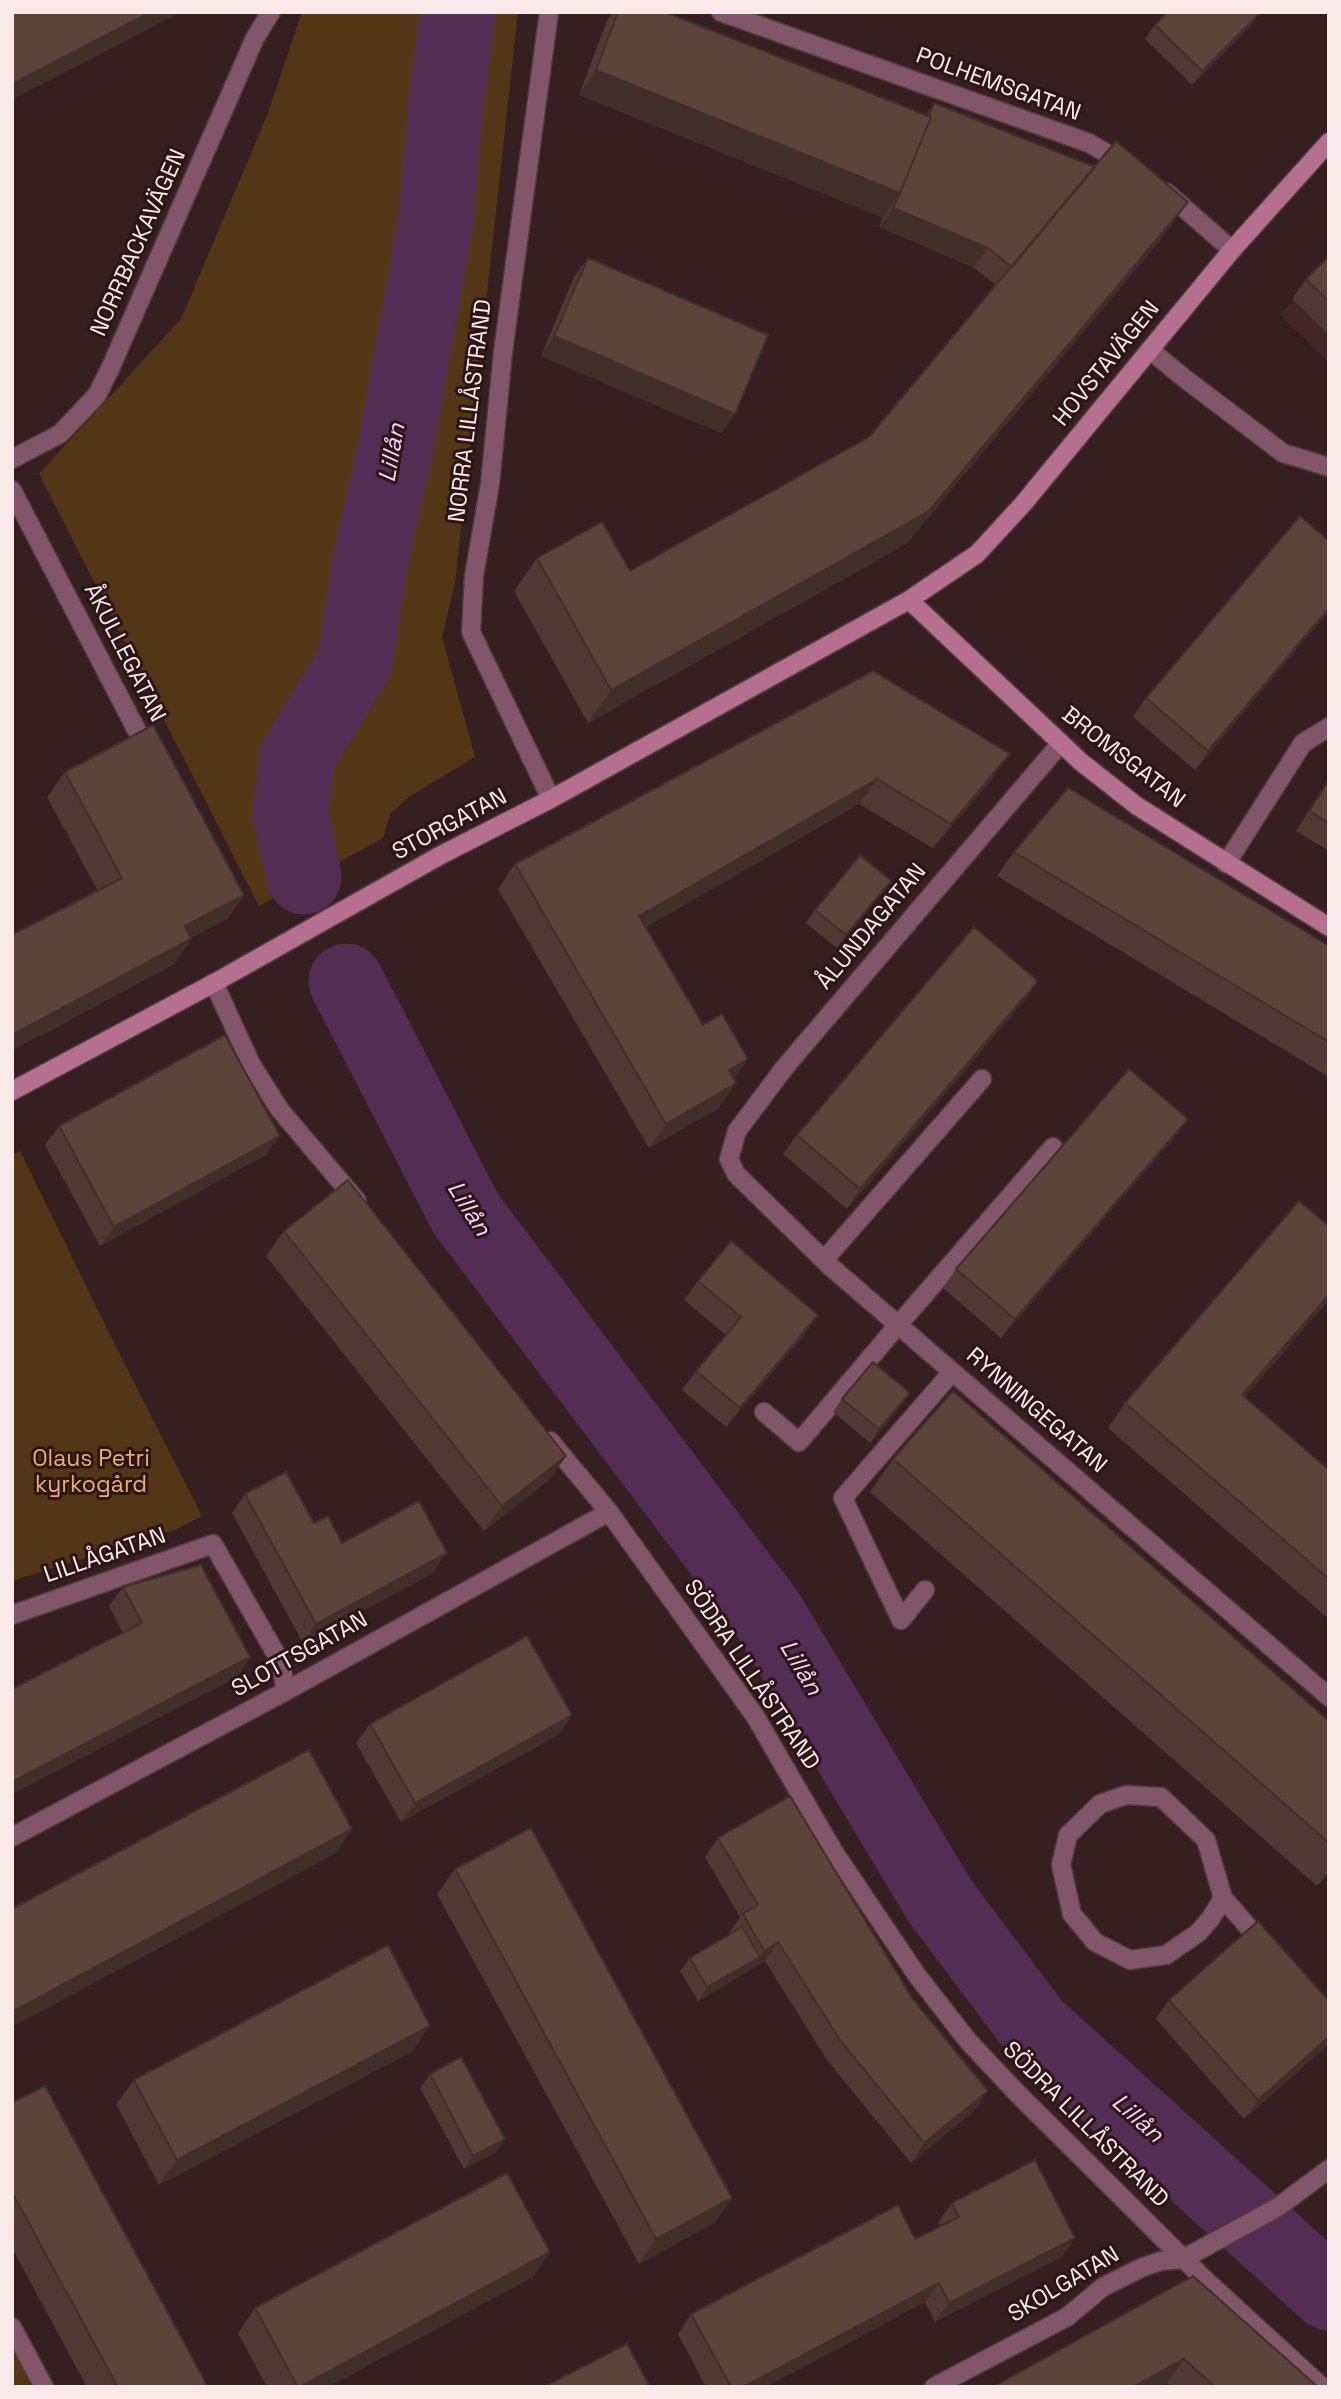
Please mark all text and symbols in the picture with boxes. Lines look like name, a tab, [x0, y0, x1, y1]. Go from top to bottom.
street label: POLHEMSGATAN	[912, 42, 1084, 128]
street label: NORRBACKAVÄGEN	[85, 145, 193, 341]
street label: HOVSTAVÄGEN	[1048, 296, 1166, 432]
street label: NORRA LILLÅSTRAND	[444, 298, 498, 524]
water label: Lillån	[374, 421, 412, 485]
street label: ÅKULLEGATAN	[77, 579, 171, 727]
street label: BROMSGATAN	[1056, 701, 1190, 815]
street label: STORGATAN	[388, 783, 512, 867]
street label: ÅLUNDAGATAN	[811, 858, 933, 996]
water label: Lillån	[440, 1176, 496, 1242]
street label: RYNNINGEGATAN	[960, 1342, 1112, 1480]
park label: Olaus Petri kyrkogård	[32, 1446, 150, 1500]
street label: LILLÅGATAN	[40, 1522, 170, 1590]
street label: SÖDRA LILLÅSTRAND	[677, 1575, 825, 1775]
street label: SLOTTSGATAN	[227, 1606, 373, 1704]
water label: Lillån	[772, 1635, 828, 1701]
street label: SÖDRA LILLÅSTRAND	[996, 2036, 1174, 2214]
water label: Lillån	[1105, 2088, 1169, 2150]
street label: SKOLGATAN	[1004, 2241, 1124, 2329]

